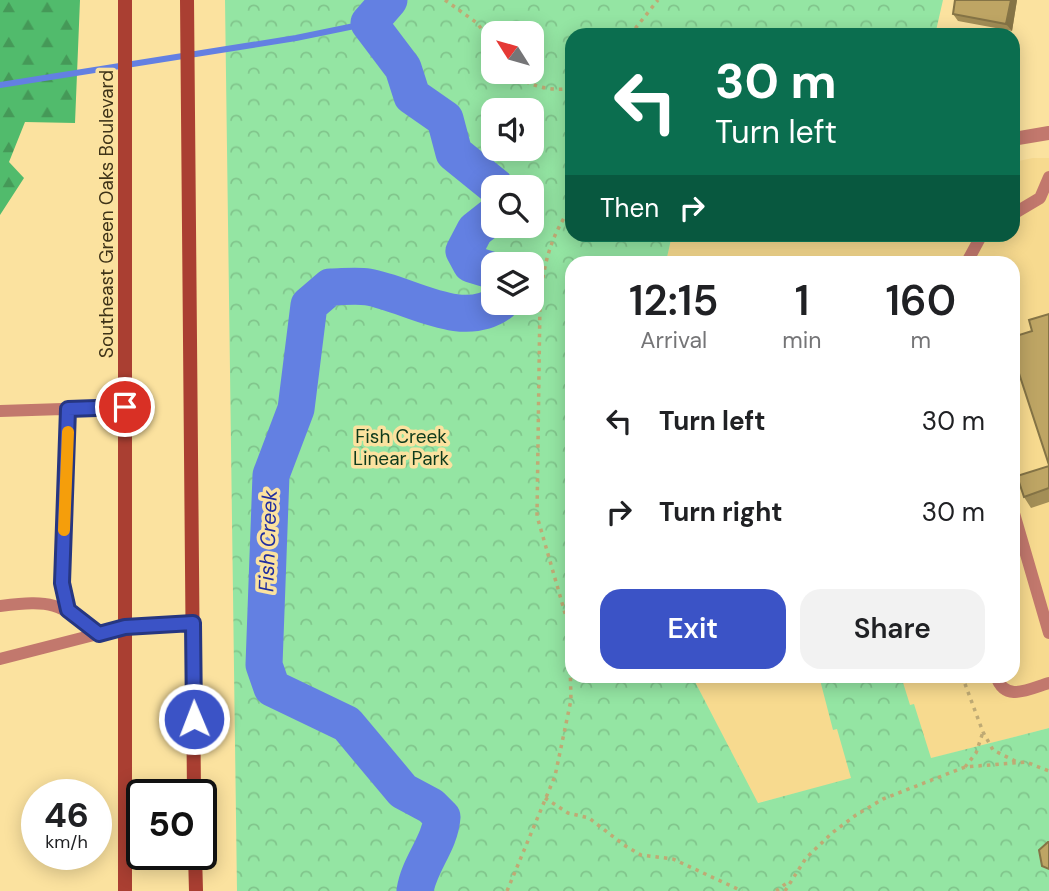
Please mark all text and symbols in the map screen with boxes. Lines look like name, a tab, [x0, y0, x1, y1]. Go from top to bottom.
north arrow	[481, 21, 544, 84]
map controls	[481, 21, 544, 315]
text: 30 m	[715, 49, 837, 113]
icon: left	[600, 56, 691, 147]
street label: Southeast Green Oaks Boulevard	[94, 70, 119, 358]
button: sound	[481, 98, 544, 161]
text: Turn left	[715, 111, 837, 153]
button: search	[481, 175, 544, 238]
icon: right	[673, 189, 711, 227]
text: Then	[600, 191, 659, 225]
button: layers	[481, 252, 544, 315]
text: 12:15	[629, 273, 718, 328]
text: 1	[795, 273, 809, 328]
text: 160	[886, 273, 956, 328]
text: Arrival	[640, 325, 707, 355]
text: min	[782, 325, 822, 355]
text: m	[911, 325, 931, 355]
pin	[95, 377, 155, 437]
icon: arrive	[106, 388, 144, 426]
icon: left	[600, 402, 638, 440]
text: Turn left	[659, 404, 766, 438]
text: 30 m	[922, 404, 985, 438]
park label: Fish Creek Linear Park	[353, 424, 450, 471]
water label: Fish Creek	[252, 489, 284, 592]
icon: right	[600, 493, 638, 531]
text: Turn right	[659, 495, 783, 529]
text: 30 m	[922, 495, 985, 529]
button: Exit	[600, 589, 786, 669]
button: Share	[800, 589, 985, 669]
position arrow	[157, 682, 231, 756]
speed limit sign: 50	[126, 779, 217, 870]
text: 46	[44, 792, 89, 838]
text: km/h	[45, 830, 88, 854]

